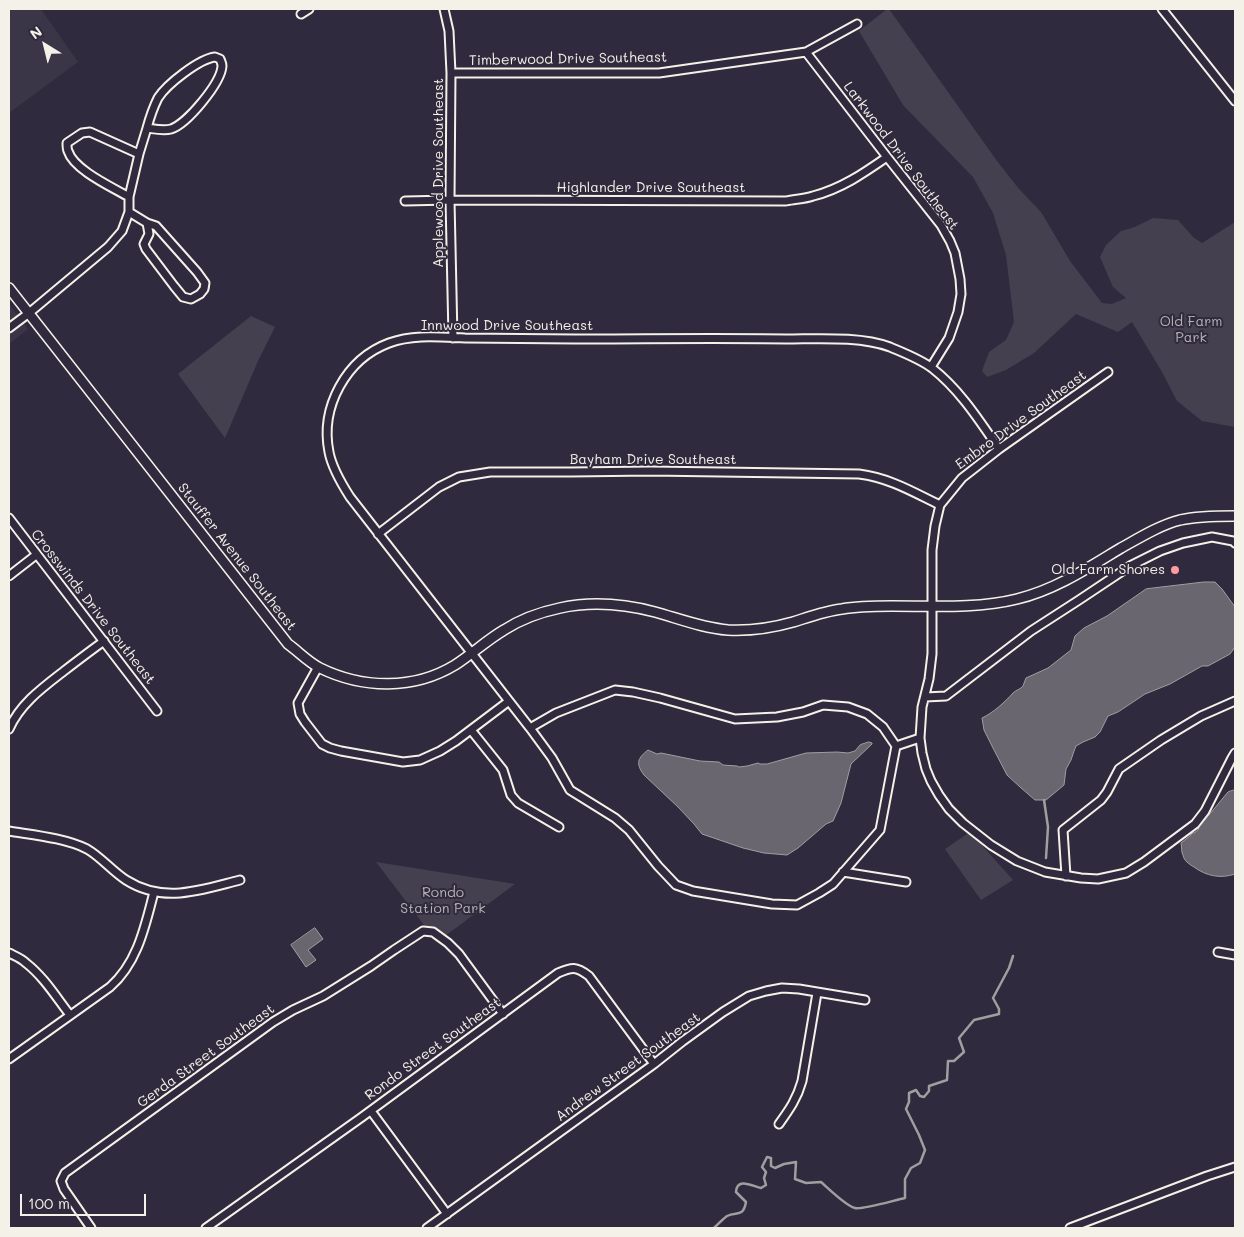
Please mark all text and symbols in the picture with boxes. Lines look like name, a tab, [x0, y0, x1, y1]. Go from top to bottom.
north arrow	[20, 20, 70, 70]
text: N	[26, 22, 46, 43]
street label: Timberwood Drive Southeast	[469, 49, 667, 69]
street label: Applewood Drive Southeast	[431, 78, 447, 268]
street label: Larkwood Drive Southeast	[840, 79, 962, 233]
street label: Highlander Drive Southeast	[556, 180, 746, 196]
park label: Old Farm Park	[1160, 314, 1222, 347]
street label: Innwood Drive Southeast	[421, 318, 593, 334]
street label: Embro Drive Southeast	[952, 367, 1090, 473]
street label: Bayham Drive Southeast	[570, 452, 736, 468]
street label: Stauffer Avenue Southeast	[174, 480, 300, 634]
street label: Crosswinds Drive Southeast	[27, 526, 159, 688]
place label: Old Farm Shores	[1051, 562, 1165, 578]
marker: Old Farm Shores	[1169, 564, 1181, 576]
park label: Rondo Station Park	[400, 885, 486, 918]
street label: Rondo Street Southeast	[362, 994, 504, 1104]
street label: Gerda Street Southeast	[134, 1001, 278, 1111]
street label: Andrew Street Southeast	[552, 1009, 704, 1125]
scale bar	[22, 1184, 149, 1216]
text: 100 m	[28, 1193, 70, 1213]

